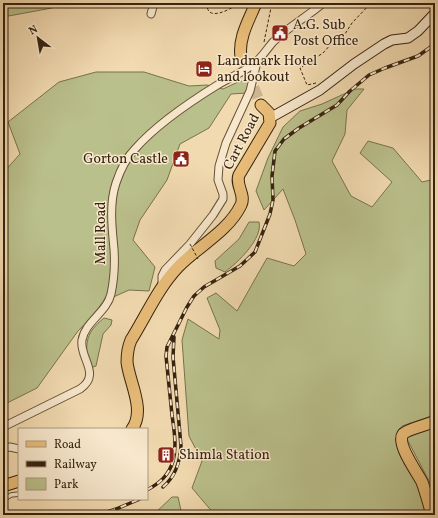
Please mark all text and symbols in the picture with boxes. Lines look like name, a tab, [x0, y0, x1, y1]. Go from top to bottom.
place label: A.G. Sub Post Office	[293, 16, 359, 51]
north arrow	[18, 18, 58, 58]
text: N	[26, 22, 41, 39]
public building icon: A.G. Sub Post Office	[270, 23, 290, 43]
place label: Landmark Hotel and lookout	[217, 52, 317, 87]
hotel icon: Landmark Hotel and lookout	[194, 59, 214, 79]
street label: Cart Road	[219, 110, 265, 174]
public building icon: Gorton Castle	[171, 149, 191, 169]
place label: Gorton Castle	[83, 150, 168, 169]
street label: Mall Road	[92, 202, 111, 264]
legend	[18, 428, 148, 500]
text: Road	[54, 437, 81, 453]
building icon: Shimla Station	[156, 445, 176, 465]
place label: Shimla Station	[179, 446, 270, 465]
text: Railway	[54, 457, 97, 473]
text: Park	[54, 477, 79, 493]

